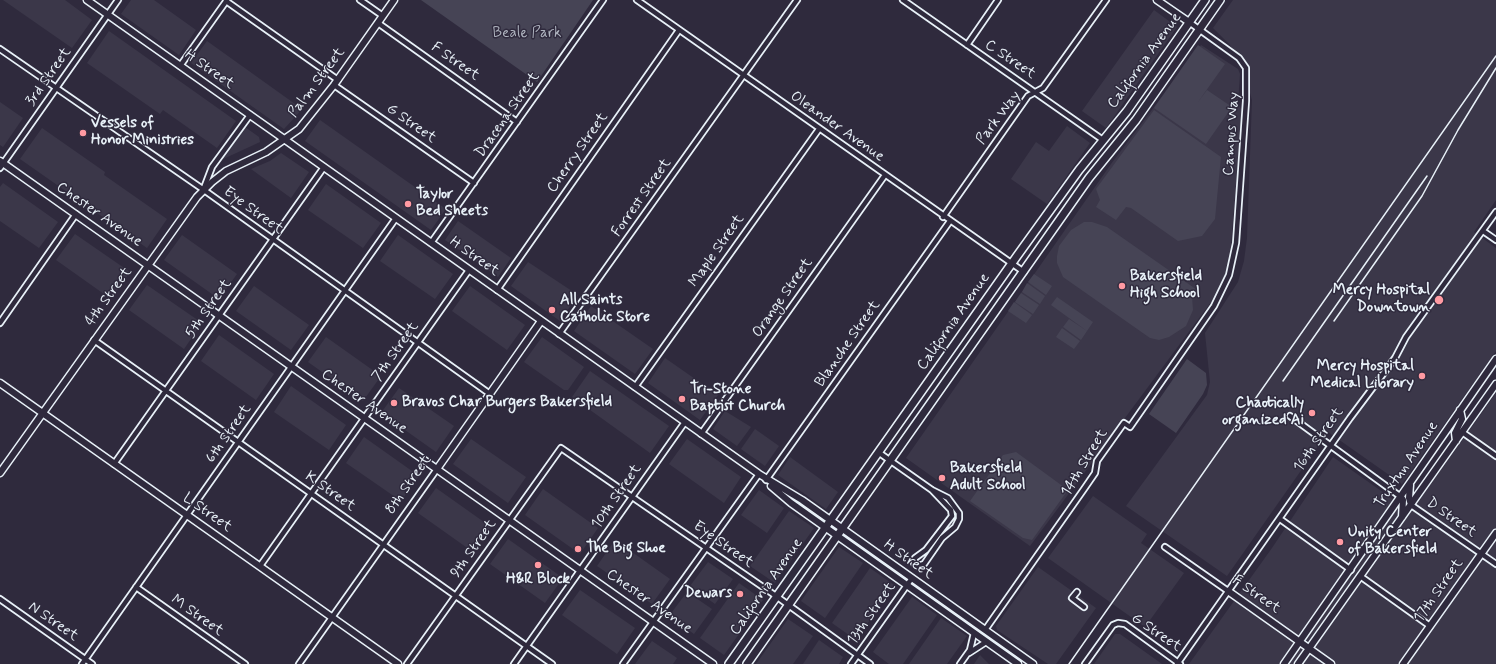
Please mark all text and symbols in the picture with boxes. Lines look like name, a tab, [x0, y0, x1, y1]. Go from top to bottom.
street label: California Avenue	[1104, 9, 1186, 113]
park label: Beale Park	[493, 25, 561, 43]
street label: C Street	[981, 36, 1039, 84]
street label: F Street	[427, 39, 483, 85]
street label: 3rd Street	[22, 44, 76, 110]
street label: Palm Street	[285, 44, 349, 122]
street label: H Street	[181, 46, 237, 94]
street label: Dracena Street	[472, 69, 544, 161]
street label: Park Way	[973, 87, 1025, 149]
street label: Oleander Avenue	[786, 88, 888, 166]
street label: Campus Way	[1220, 92, 1244, 176]
street label: G Street	[383, 100, 439, 148]
street label: Cherry Street	[544, 109, 612, 197]
place label: Vessels of Honor Ministries	[91, 115, 194, 150]
marker: Vessels of Honor Ministries	[78, 128, 88, 138]
street label: Forrest Street	[608, 155, 676, 241]
street label: Chester Avenue	[52, 179, 146, 251]
street label: Eye Street	[220, 183, 286, 239]
place label: Taylor Bed Sheets	[416, 186, 488, 221]
marker: Taylor Bed Sheets	[403, 199, 413, 209]
street label: Maple Street	[685, 211, 749, 291]
street label: H Street	[446, 233, 502, 281]
street label: Orange Street	[749, 255, 817, 341]
street label: 4th Street	[82, 264, 136, 330]
place label: Bakersfield High School	[1130, 268, 1202, 303]
street label: California Avenue	[914, 270, 994, 374]
street label: 5th Street	[182, 276, 236, 342]
marker: Bakersfield High School	[1117, 281, 1127, 291]
place label: Mercy Hospital Downtown	[1333, 282, 1430, 317]
place label: All Saints Catholic Store	[560, 292, 650, 327]
marker: Mercy Hospital Downtown	[1433, 294, 1445, 306]
street label: Blanche Street	[811, 297, 885, 391]
marker: All Saints Catholic Store	[547, 305, 557, 315]
street label: 7th Street	[369, 319, 423, 385]
place label: Mercy Hospital Medical Library	[1310, 358, 1414, 393]
street label: Chester Avenue	[317, 366, 411, 438]
marker: Mercy Hospital Medical Library	[1417, 371, 1427, 381]
place label: Tri-Stone Baptist Church	[690, 381, 785, 416]
place label: Bravos Char Burgers Bakersfield	[402, 394, 612, 412]
marker: Tri-Stone Baptist Church	[677, 394, 687, 404]
place label: Chaotically organized Ai	[1222, 395, 1304, 430]
marker: Bravos Char Burgers Bakersfield	[389, 398, 399, 408]
street label: 6th Street	[202, 401, 256, 467]
street label: 16th Street	[1290, 404, 1348, 476]
marker: Chaotically organized Ai	[1307, 408, 1317, 418]
street label: Truxtun Avenue	[1371, 418, 1443, 512]
street label: 14th Street	[1058, 426, 1112, 500]
street label: 8th Street	[382, 452, 436, 518]
place label: Bakersfield Adult School	[950, 460, 1026, 495]
street label: 10th Street	[588, 461, 646, 533]
street label: K Street	[301, 468, 359, 516]
marker: Bakersfield Adult School	[937, 473, 947, 483]
street label: L Street	[179, 490, 235, 536]
street label: D Street	[1422, 494, 1480, 542]
street label: 9th Street	[447, 516, 501, 582]
street label: Eye Street	[689, 518, 757, 572]
place label: Unity Center of Bakersfield	[1348, 524, 1437, 559]
street label: California Avenue	[727, 535, 807, 639]
street label: H Street	[880, 536, 936, 584]
marker: Unity Center of Bakersfield	[1335, 537, 1345, 547]
place label: The Big Shoe	[586, 540, 666, 558]
marker: The Big Shoe	[573, 544, 583, 554]
street label: 17th Street	[1410, 556, 1468, 626]
marker: H&R Block	[533, 560, 543, 570]
street label: Chester Avenue	[602, 566, 696, 638]
place label: H&R Block	[506, 571, 570, 589]
street label: F Street	[1228, 572, 1284, 618]
street label: 13th Street	[844, 579, 900, 649]
place label: Dewars	[684, 585, 732, 603]
marker: Dewars	[735, 589, 745, 599]
street label: M Street	[167, 591, 227, 641]
street label: N Street	[24, 598, 82, 646]
street label: G Street	[1127, 610, 1185, 656]

